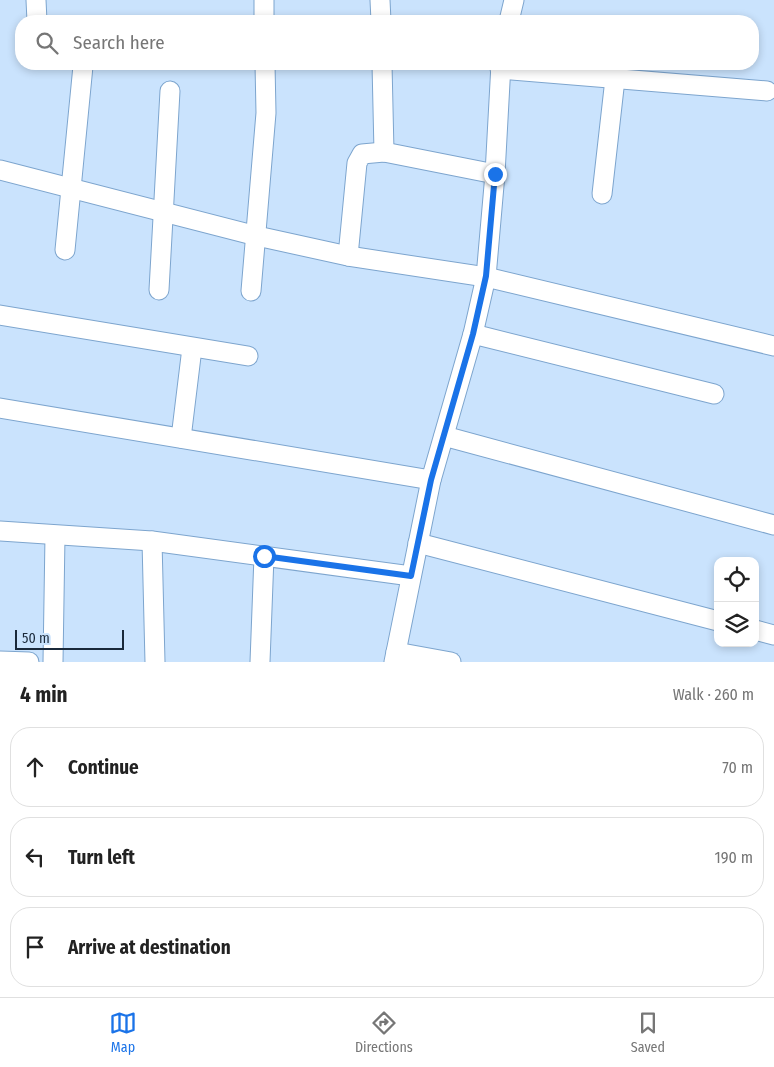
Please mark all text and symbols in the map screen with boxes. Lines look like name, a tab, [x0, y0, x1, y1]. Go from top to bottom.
search box	[15, 15, 759, 70]
icon: search	[33, 29, 61, 57]
text: Search here	[73, 31, 165, 54]
route end	[484, 163, 507, 186]
route start	[253, 545, 276, 568]
map controls	[714, 557, 759, 647]
button: locate	[714, 557, 759, 602]
button: layers	[714, 602, 759, 647]
scale bar	[15, 627, 124, 650]
text: 50 m	[22, 630, 50, 647]
text: 4 min	[20, 682, 68, 708]
text: Walk · 260 m	[673, 685, 754, 704]
icon: ahead	[21, 753, 49, 781]
text: Continue	[68, 756, 139, 779]
text: 70 m	[722, 758, 753, 777]
icon: left	[21, 843, 49, 871]
text: Turn left	[68, 846, 135, 869]
text: 190 m	[715, 848, 753, 867]
icon: arrive	[21, 933, 49, 961]
text: Arrive at destination	[68, 936, 231, 959]
tab: Map	[109, 1009, 137, 1056]
tab: Directions	[355, 1009, 413, 1056]
tab: Saved	[631, 1009, 665, 1056]

